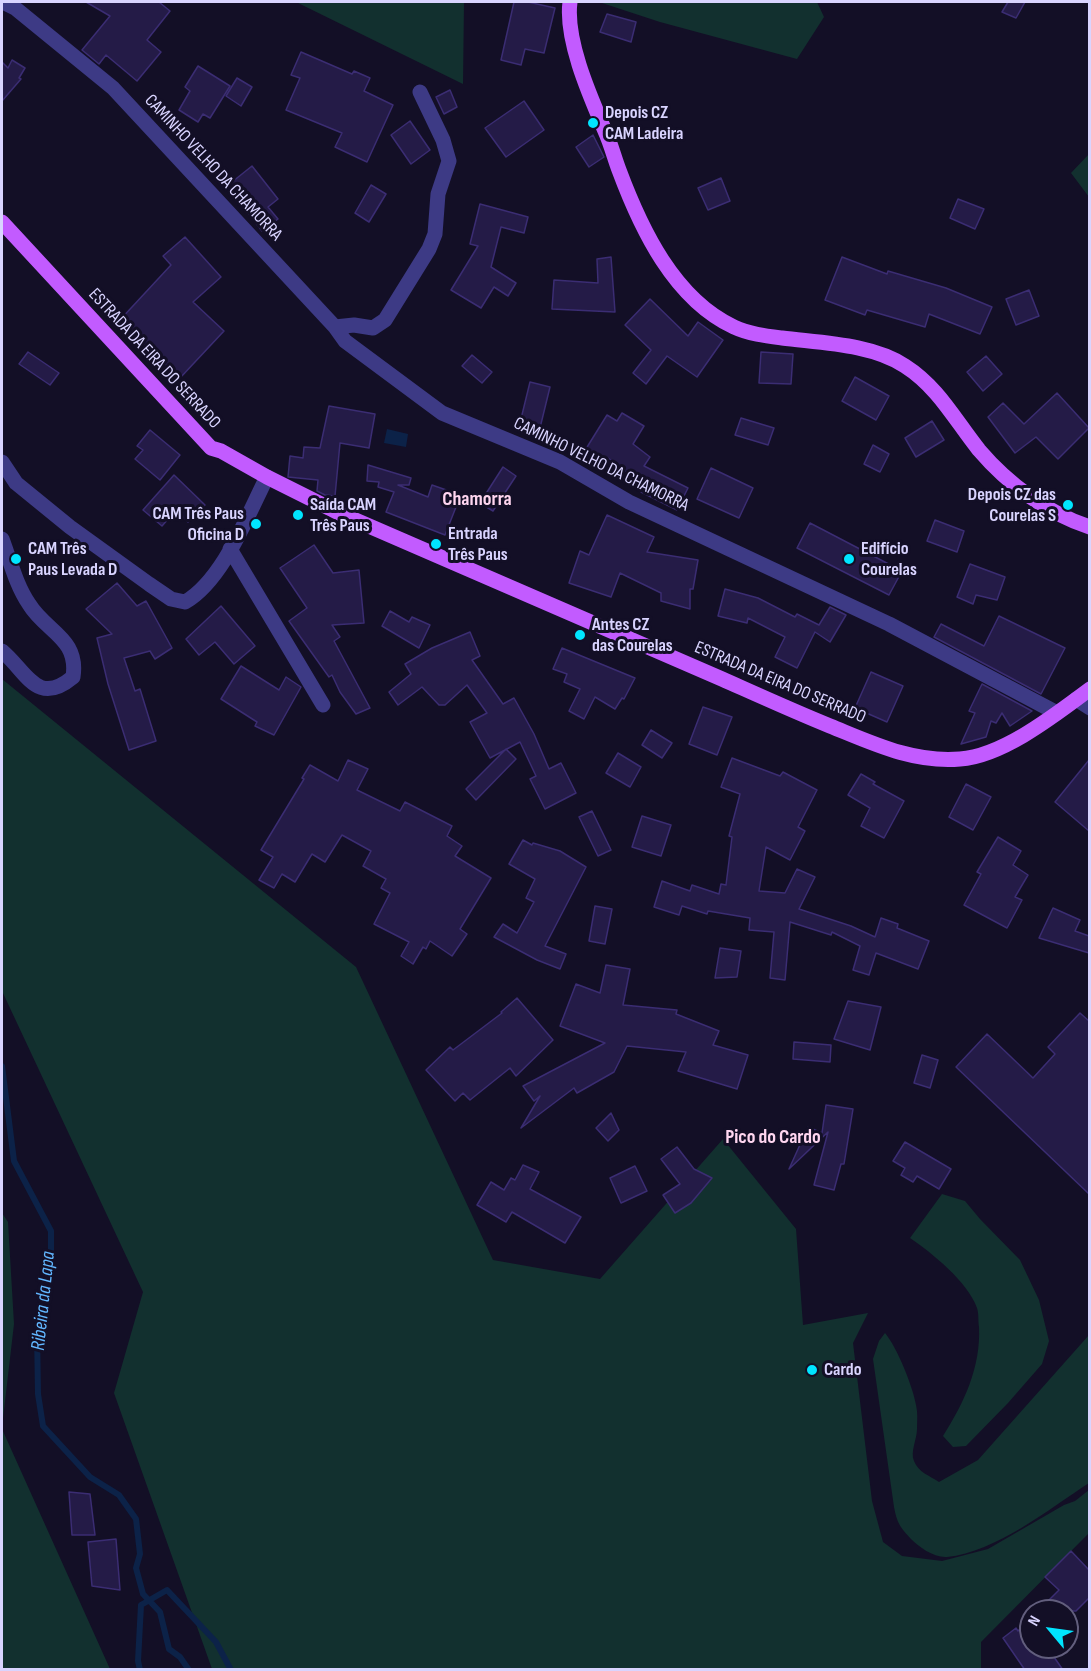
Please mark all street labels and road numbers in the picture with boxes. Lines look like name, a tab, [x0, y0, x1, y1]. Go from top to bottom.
street label: CAMINHO VELHO DA CHAMORRA	[139, 90, 287, 246]
street label: ESTRADA DA EIRA DO SERRADO	[83, 284, 225, 434]
street label: CAMINHO VELHO DA CHAMORRA	[510, 413, 692, 517]
street label: ESTRADA DA EIRA DO SERRADO	[691, 637, 869, 729]

